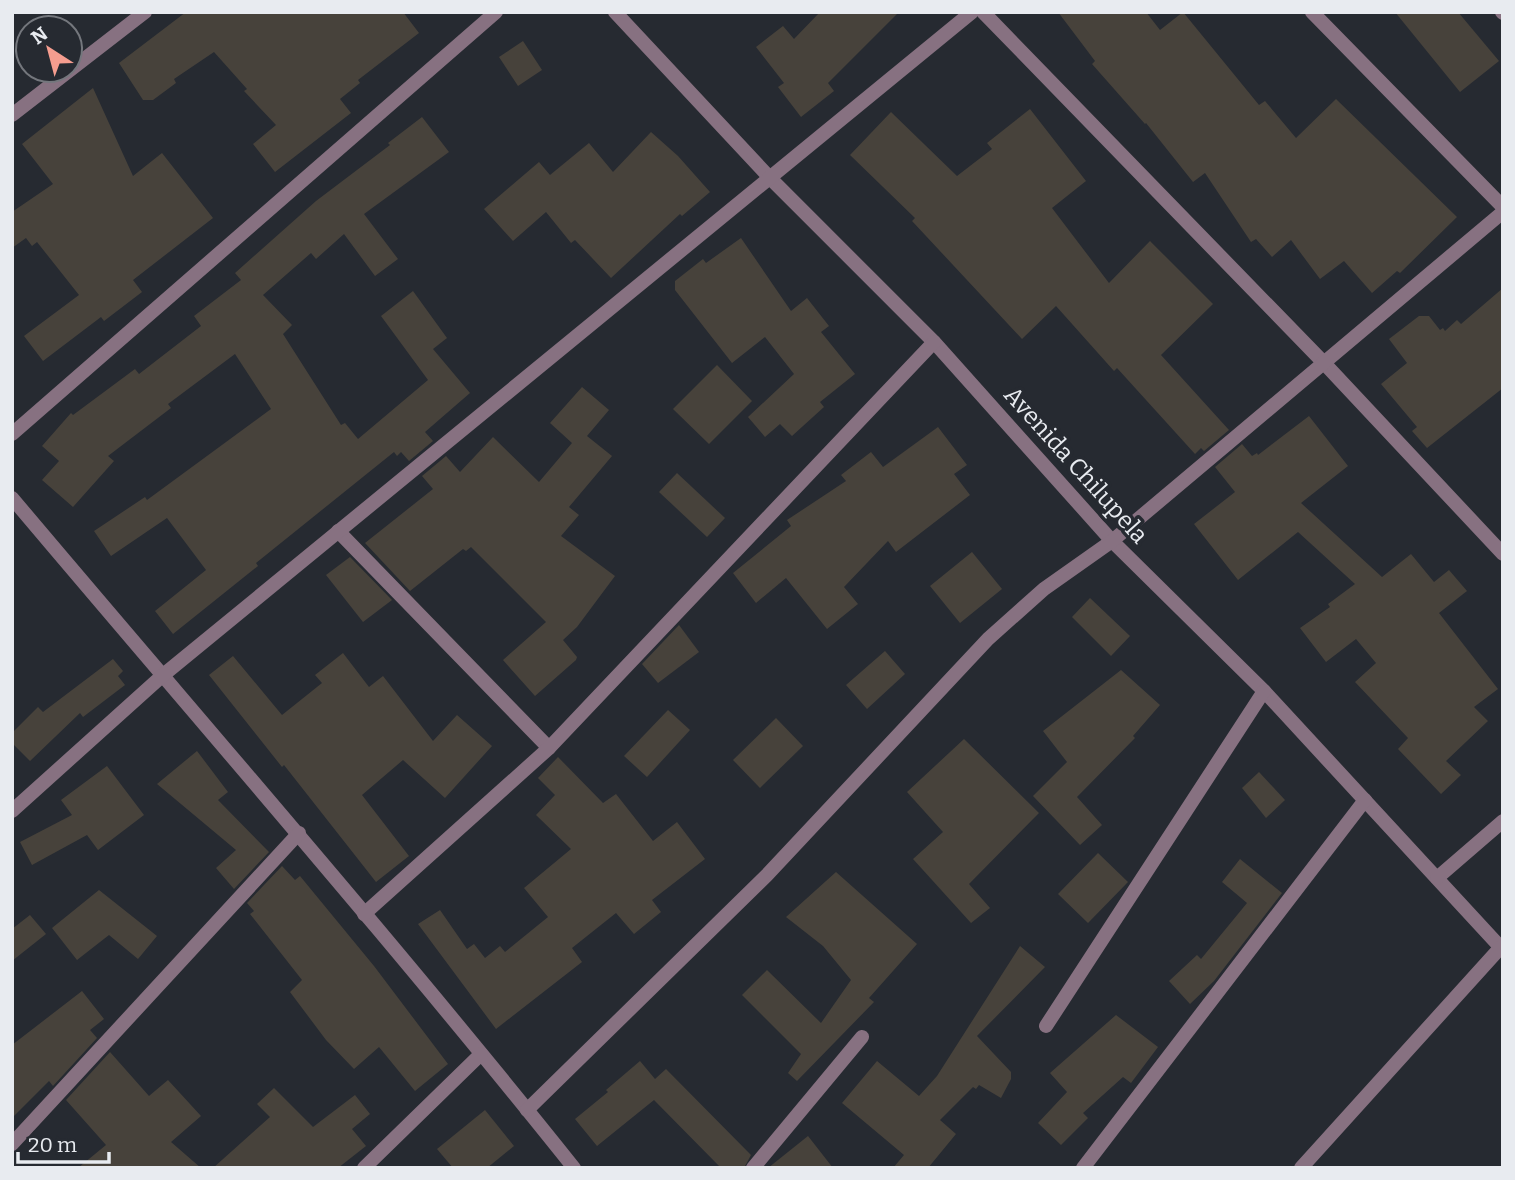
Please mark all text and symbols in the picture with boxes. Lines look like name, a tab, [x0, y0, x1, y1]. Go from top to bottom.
north arrow	[14, 14, 84, 84]
text: N	[27, 22, 52, 49]
street label: Avenida Chilupela	[998, 381, 1154, 549]
scale bar	[18, 1120, 108, 1164]
text: 20 m	[28, 1132, 77, 1158]

